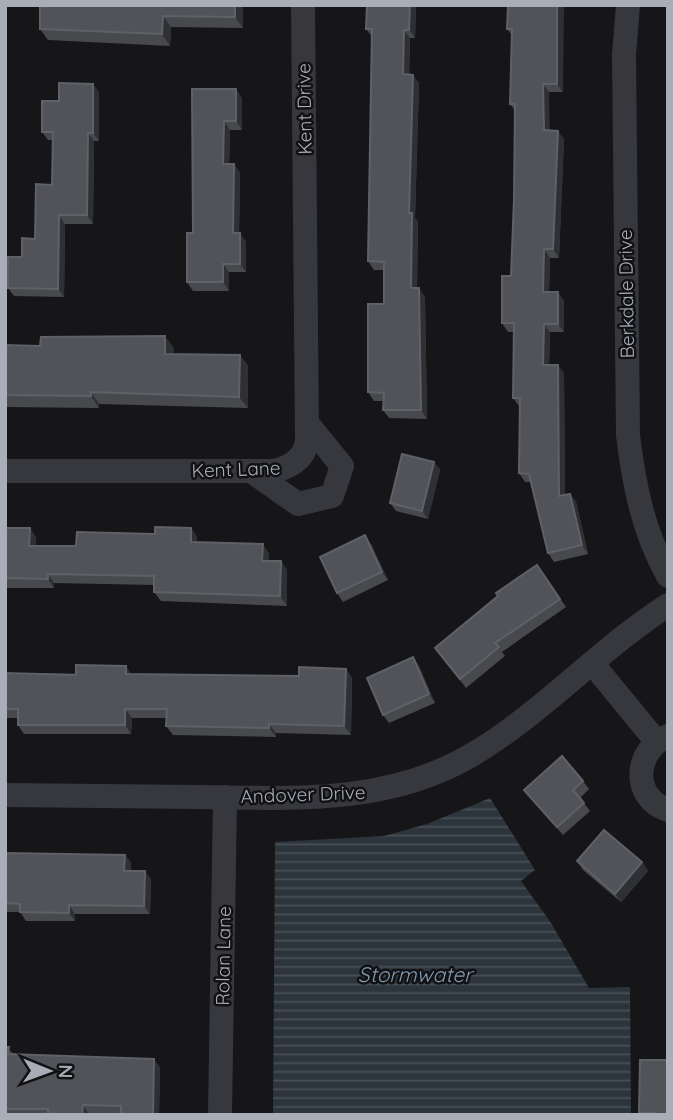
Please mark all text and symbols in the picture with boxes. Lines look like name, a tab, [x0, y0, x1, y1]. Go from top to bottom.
street label: Kent Drive	[291, 63, 317, 155]
street label: Berkdale Drive	[613, 229, 639, 359]
street label: Kent Lane	[191, 455, 281, 483]
street label: Andover Drive	[240, 780, 366, 808]
street label: Rolan Lane	[210, 906, 236, 1006]
water label: Stormwater	[358, 961, 475, 987]
north arrow	[14, 1036, 84, 1106]
text: N	[54, 1064, 78, 1078]

